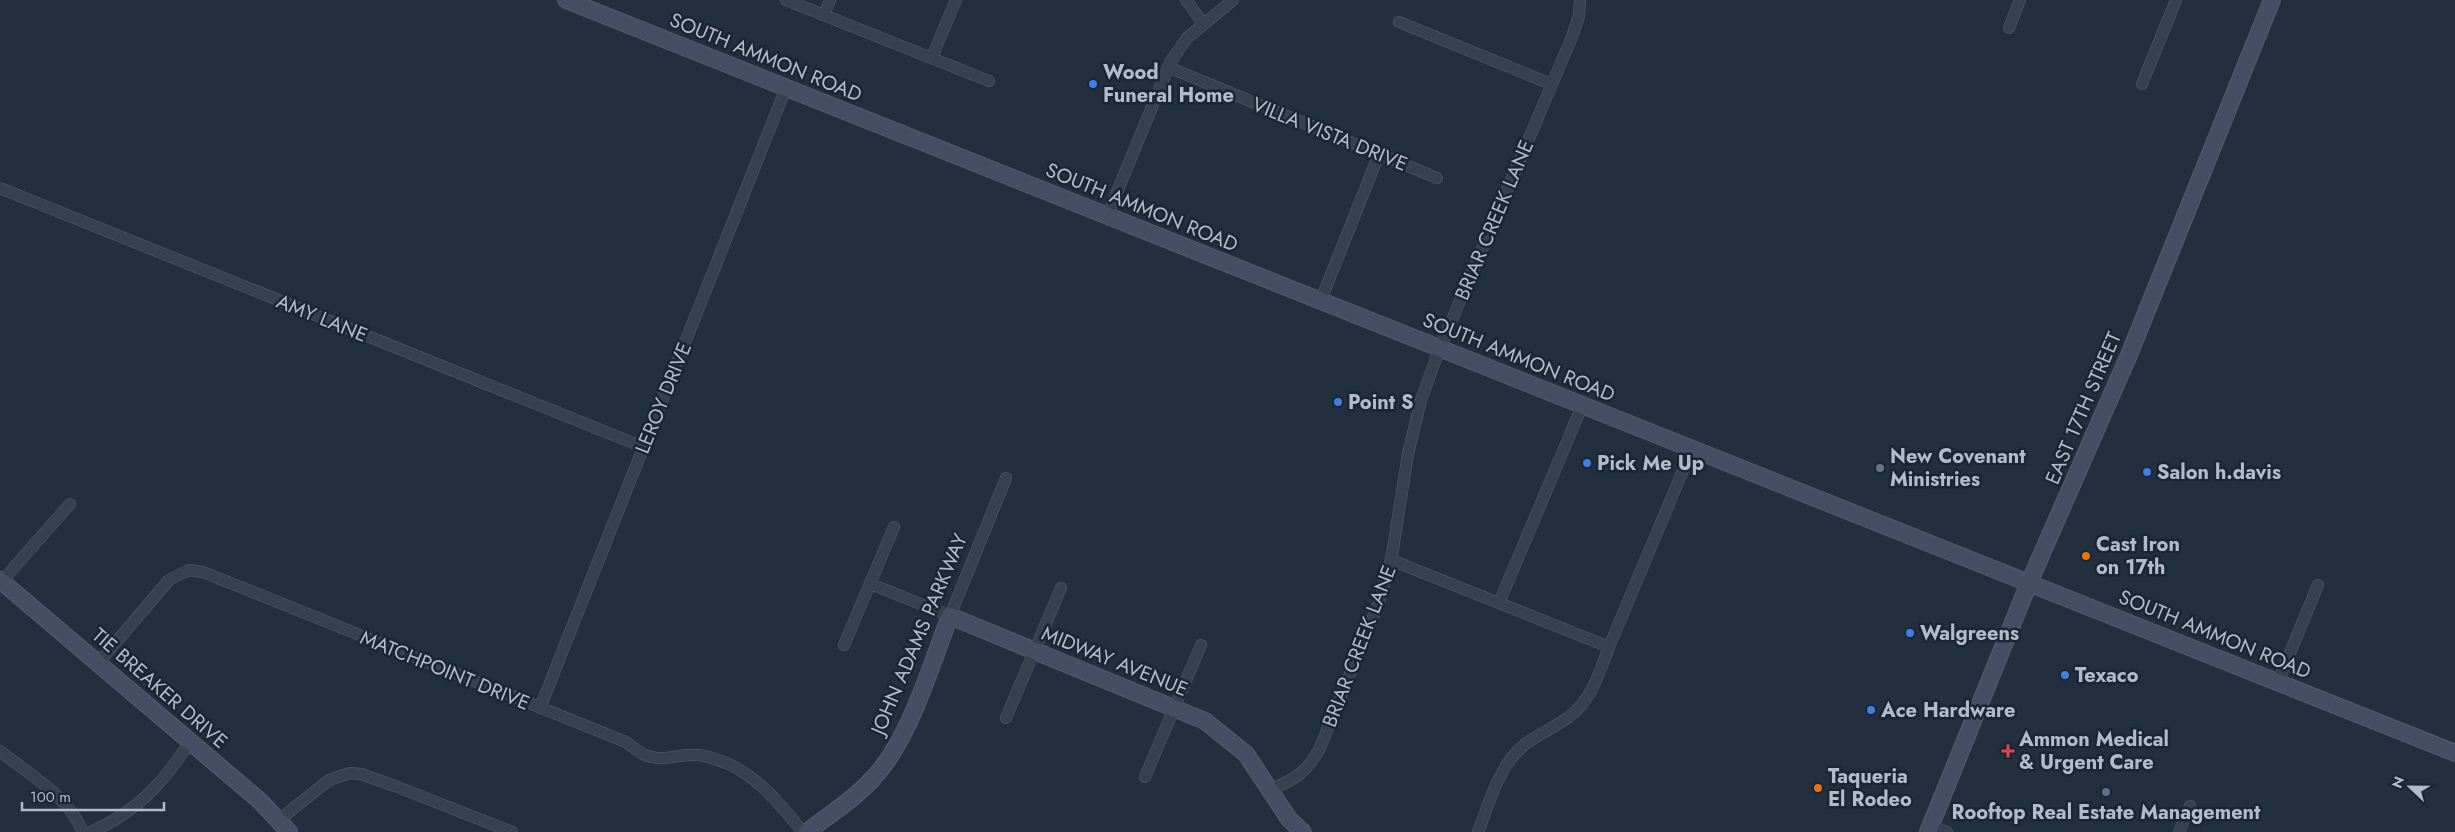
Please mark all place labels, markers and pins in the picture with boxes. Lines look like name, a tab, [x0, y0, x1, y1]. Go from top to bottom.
place label: Wood Funeral Home	[1103, 58, 1234, 110]
marker: Wood Funeral Home	[1087, 78, 1099, 90]
place label: Point S	[1348, 388, 1414, 417]
marker: Point S	[1332, 396, 1344, 408]
place label: New Covenant Ministries	[1890, 442, 2026, 494]
place label: Pick Me Up	[1597, 449, 1704, 478]
marker: Pick Me Up	[1581, 457, 1593, 469]
place label: Salon h.davis	[2157, 458, 2281, 487]
marker: New Covenant Ministries	[1874, 462, 1886, 474]
marker: Salon h.davis	[2141, 466, 2153, 478]
place label: Cast Iron on 17th	[2096, 530, 2180, 582]
marker: Cast Iron on 17th	[2080, 550, 2092, 562]
place label: Walgreens	[1920, 619, 2019, 648]
marker: Walgreens	[1904, 627, 1916, 639]
place label: Texaco	[2075, 661, 2139, 690]
marker: Texaco	[2059, 669, 2071, 681]
place label: Ace Hardware	[1880, 696, 2015, 725]
marker: Ace Hardware	[1865, 704, 1877, 716]
place label: Ammon Medical & Urgent Care	[2018, 725, 2169, 777]
marker: Ammon Medical & Urgent Care	[2001, 744, 2015, 758]
place label: Taqueria El Rodeo	[1828, 762, 1912, 814]
marker: Taqueria El Rodeo	[1812, 782, 1824, 794]
marker: Rooftop Real Estate Management	[2100, 786, 2112, 798]
place label: Rooftop Real Estate Management	[1952, 798, 2261, 827]

